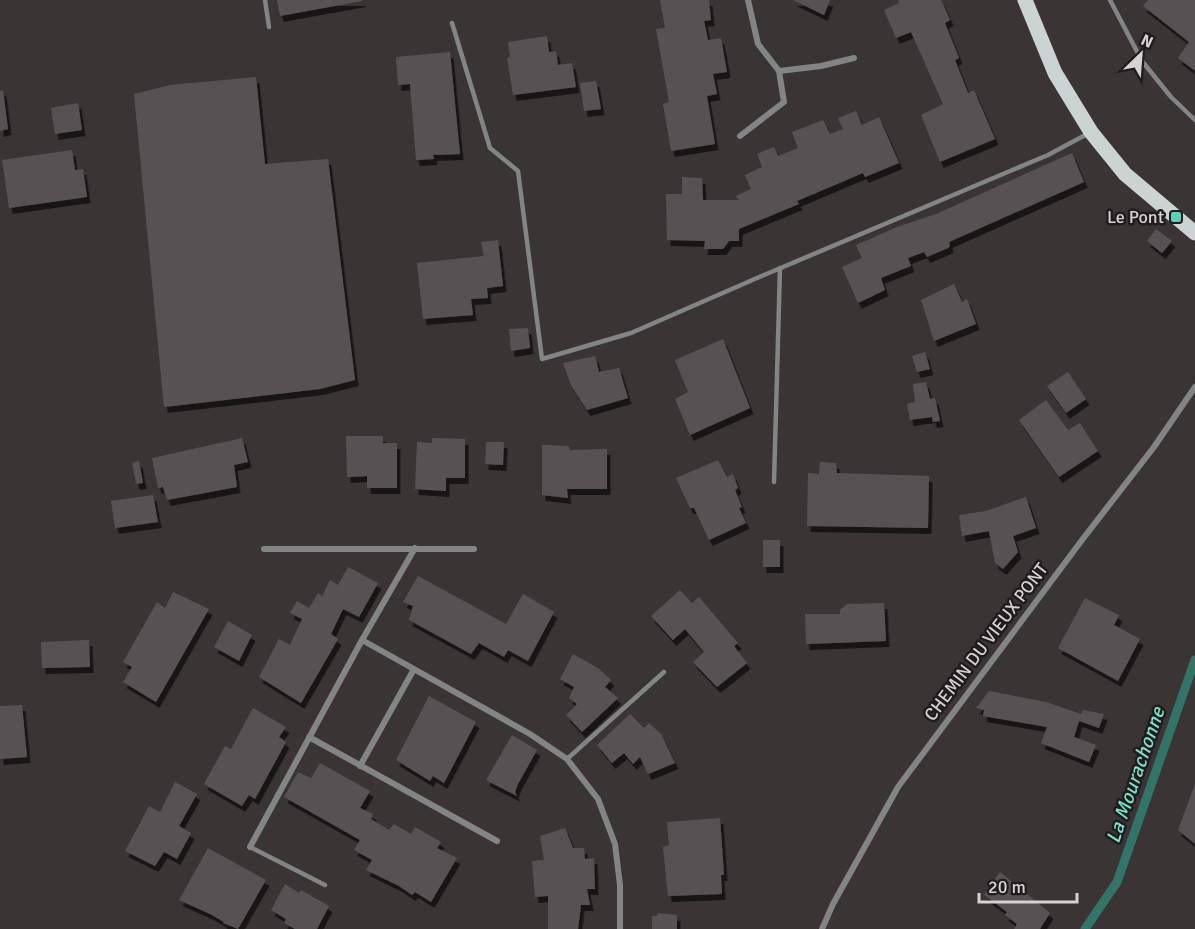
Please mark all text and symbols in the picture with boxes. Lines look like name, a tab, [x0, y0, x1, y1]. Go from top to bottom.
north arrow	[1111, 24, 1171, 84]
text: N	[1138, 30, 1156, 53]
place label: Le Pont	[1107, 206, 1164, 228]
marker: Le Pont	[1169, 210, 1183, 224]
street label: CHEMIN DU VIEUX PONT	[919, 559, 1053, 725]
water label: La Mourachonne	[1101, 703, 1171, 846]
scale bar	[979, 866, 1076, 904]
text: 20 m	[988, 876, 1026, 898]

